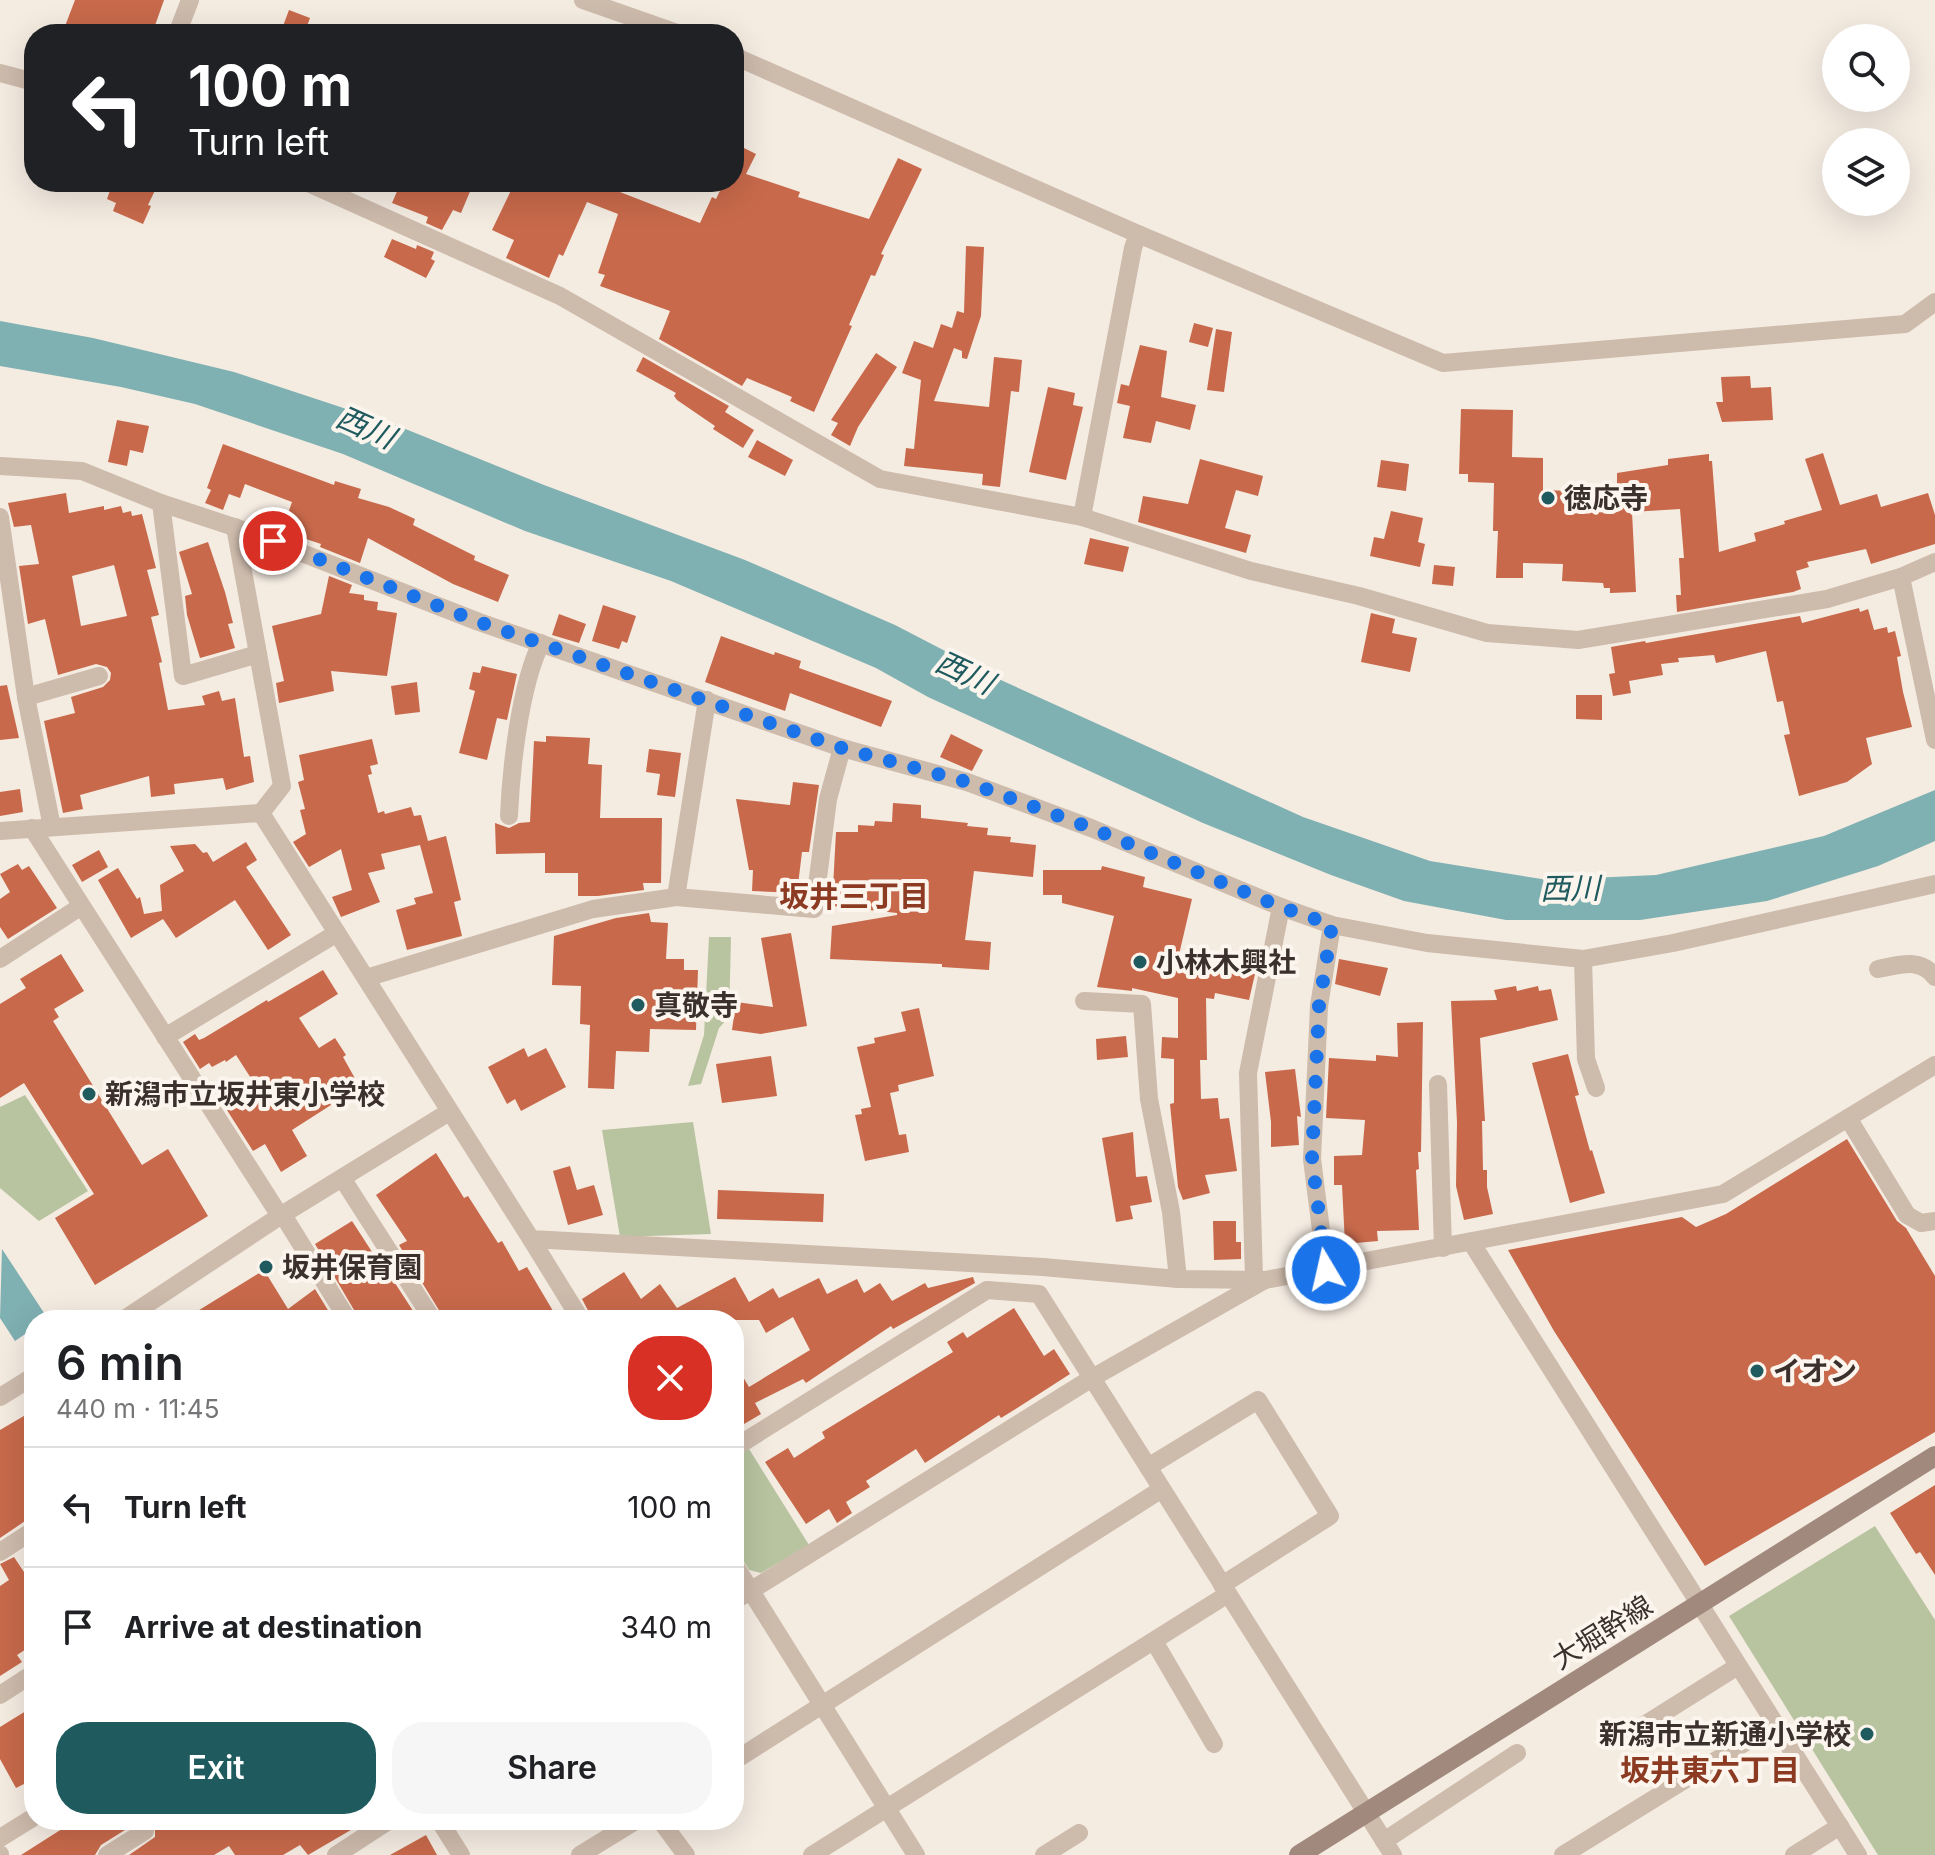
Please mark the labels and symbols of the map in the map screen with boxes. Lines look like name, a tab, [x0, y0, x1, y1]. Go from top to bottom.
water label: 西川	[331, 398, 403, 457]
place label: 徳応寺	[1564, 481, 1648, 515]
marker: 徳応寺	[1539, 489, 1557, 507]
pin	[239, 507, 307, 575]
water label: 西川	[930, 643, 1003, 702]
water label: 西川	[1540, 869, 1603, 907]
district label: 坂井三丁目	[779, 878, 929, 914]
place label: 小林木興社	[1156, 945, 1296, 979]
marker: 小林木興社	[1131, 953, 1149, 971]
place label: 真敬寺	[654, 988, 738, 1022]
marker: 真敬寺	[629, 996, 647, 1014]
place label: 新潟市立坂井東小学校	[105, 1077, 385, 1111]
marker: 新潟市立坂井東小学校	[80, 1085, 98, 1103]
position arrow	[1284, 1228, 1368, 1312]
place label: 坂井保育園	[282, 1250, 422, 1284]
marker: 坂井保育園	[257, 1258, 275, 1276]
place label: イオン	[1773, 1354, 1857, 1388]
marker: イオン	[1748, 1362, 1766, 1380]
street label: 大堀幹線	[1545, 1588, 1659, 1676]
place label: 新潟市立新通小学校	[1599, 1717, 1851, 1751]
marker: 新潟市立新通小学校	[1858, 1725, 1876, 1743]
district label: 坂井東六丁目	[1620, 1752, 1800, 1788]

